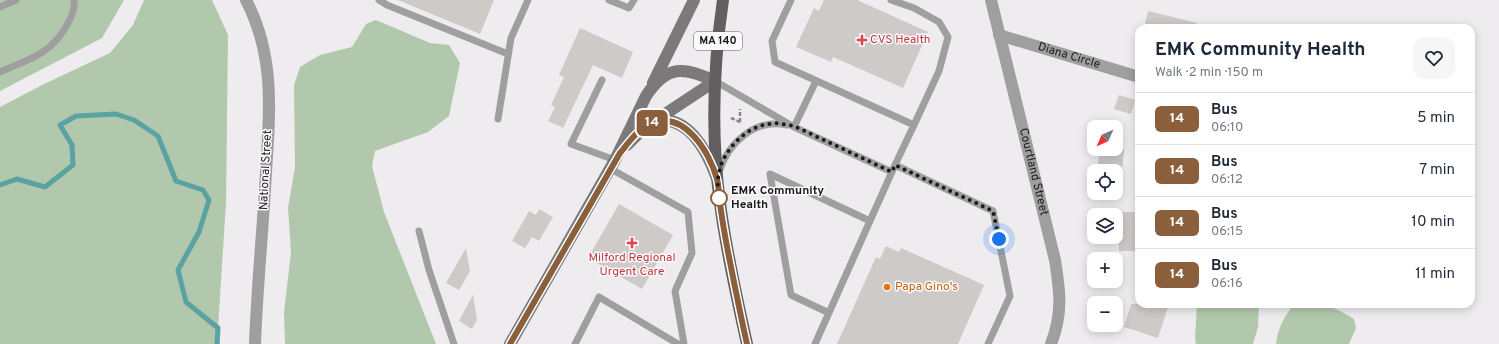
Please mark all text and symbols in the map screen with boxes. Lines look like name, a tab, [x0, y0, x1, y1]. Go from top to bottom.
road number: MA 140	[694, 32, 742, 50]
place label: CVS Health	[870, 32, 931, 48]
marker: CVS Health	[857, 35, 867, 45]
button: heart	[1413, 37, 1455, 79]
text: EMK Community Health	[1155, 38, 1366, 62]
street label: Diana Circle	[1036, 39, 1102, 73]
text: Walk · 2 min · 150 m	[1155, 65, 1263, 81]
text: Bus	[1211, 101, 1238, 120]
text: 5 min	[1417, 109, 1455, 128]
line badge: 14	[634, 110, 670, 136]
text: 14	[1170, 110, 1184, 127]
text: 14	[645, 114, 659, 131]
north arrow	[1087, 120, 1123, 156]
map controls	[1087, 120, 1123, 332]
text: 06:10	[1211, 120, 1243, 136]
street label: Courtland Street	[1015, 126, 1052, 217]
street label: National Street	[256, 129, 276, 211]
text: Bus	[1211, 153, 1238, 172]
text: 7 min	[1419, 161, 1455, 180]
text: 14	[1170, 162, 1184, 179]
button: locate	[1087, 164, 1123, 200]
text: 06:12	[1211, 172, 1243, 188]
place label: EMK Community Health	[731, 183, 824, 213]
marker: EMK Community Health	[710, 189, 728, 207]
text: Bus	[1211, 205, 1238, 224]
button: layers	[1087, 208, 1123, 244]
text: 10 min	[1411, 213, 1455, 232]
text: 14	[1170, 214, 1184, 231]
text: 06:15	[1211, 224, 1243, 240]
your location	[989, 229, 1009, 249]
marker: Milford Regional Urgent Care	[626, 237, 638, 249]
place label: Milford Regional Urgent Care	[588, 250, 676, 280]
button: +	[1087, 252, 1123, 288]
text: Bus	[1211, 257, 1238, 276]
text: 11 min	[1415, 265, 1455, 284]
text: 14	[1170, 266, 1184, 283]
text: 06:16	[1211, 276, 1243, 292]
place label: Papa Gino's	[895, 279, 958, 295]
marker: Papa Gino's	[882, 282, 892, 292]
button: −	[1087, 296, 1123, 332]

